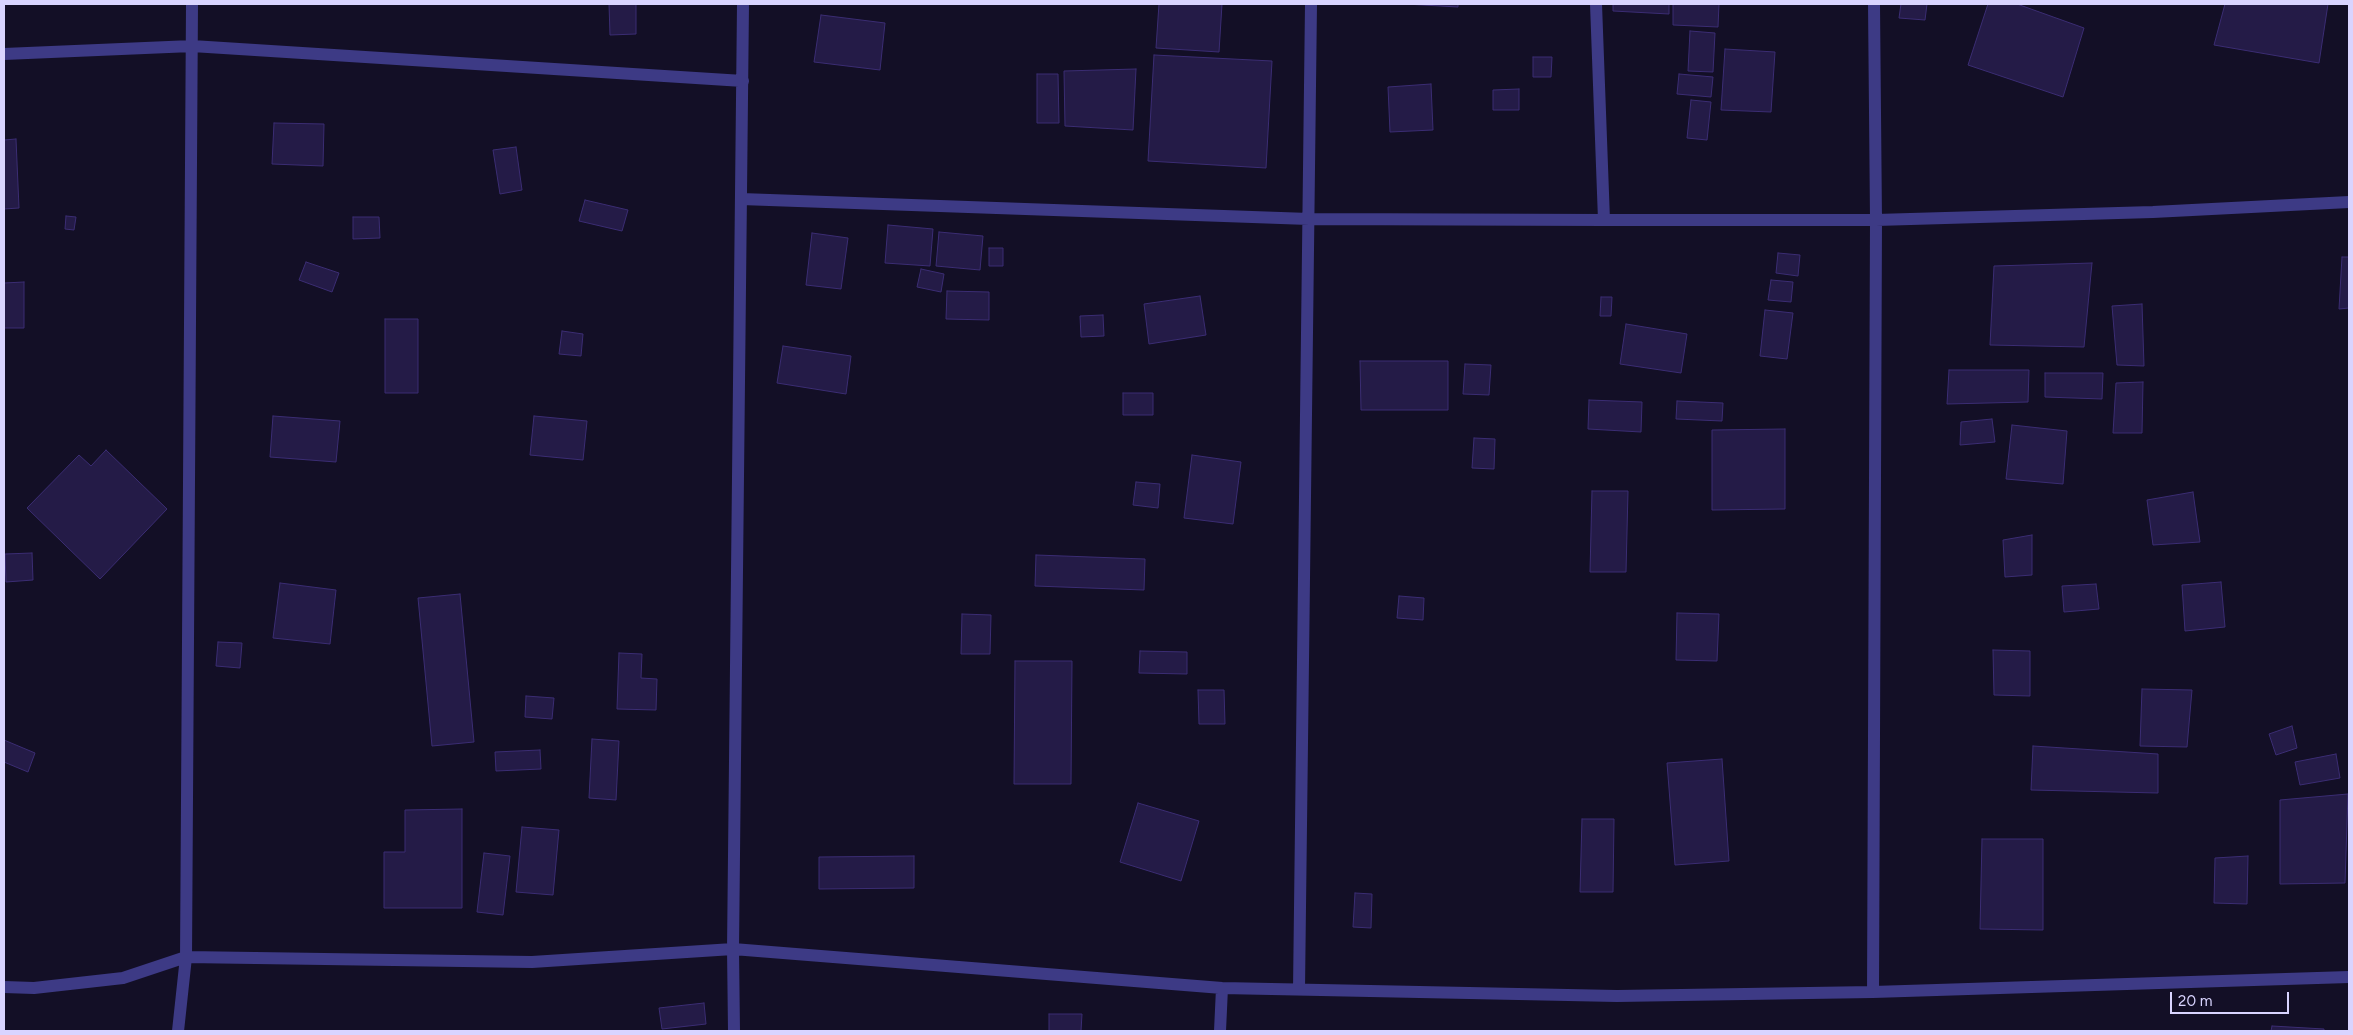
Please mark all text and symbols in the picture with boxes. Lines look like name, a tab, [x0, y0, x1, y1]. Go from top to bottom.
scale bar	[2173, 982, 2292, 1014]
text: 20 m	[2178, 992, 2212, 1010]

